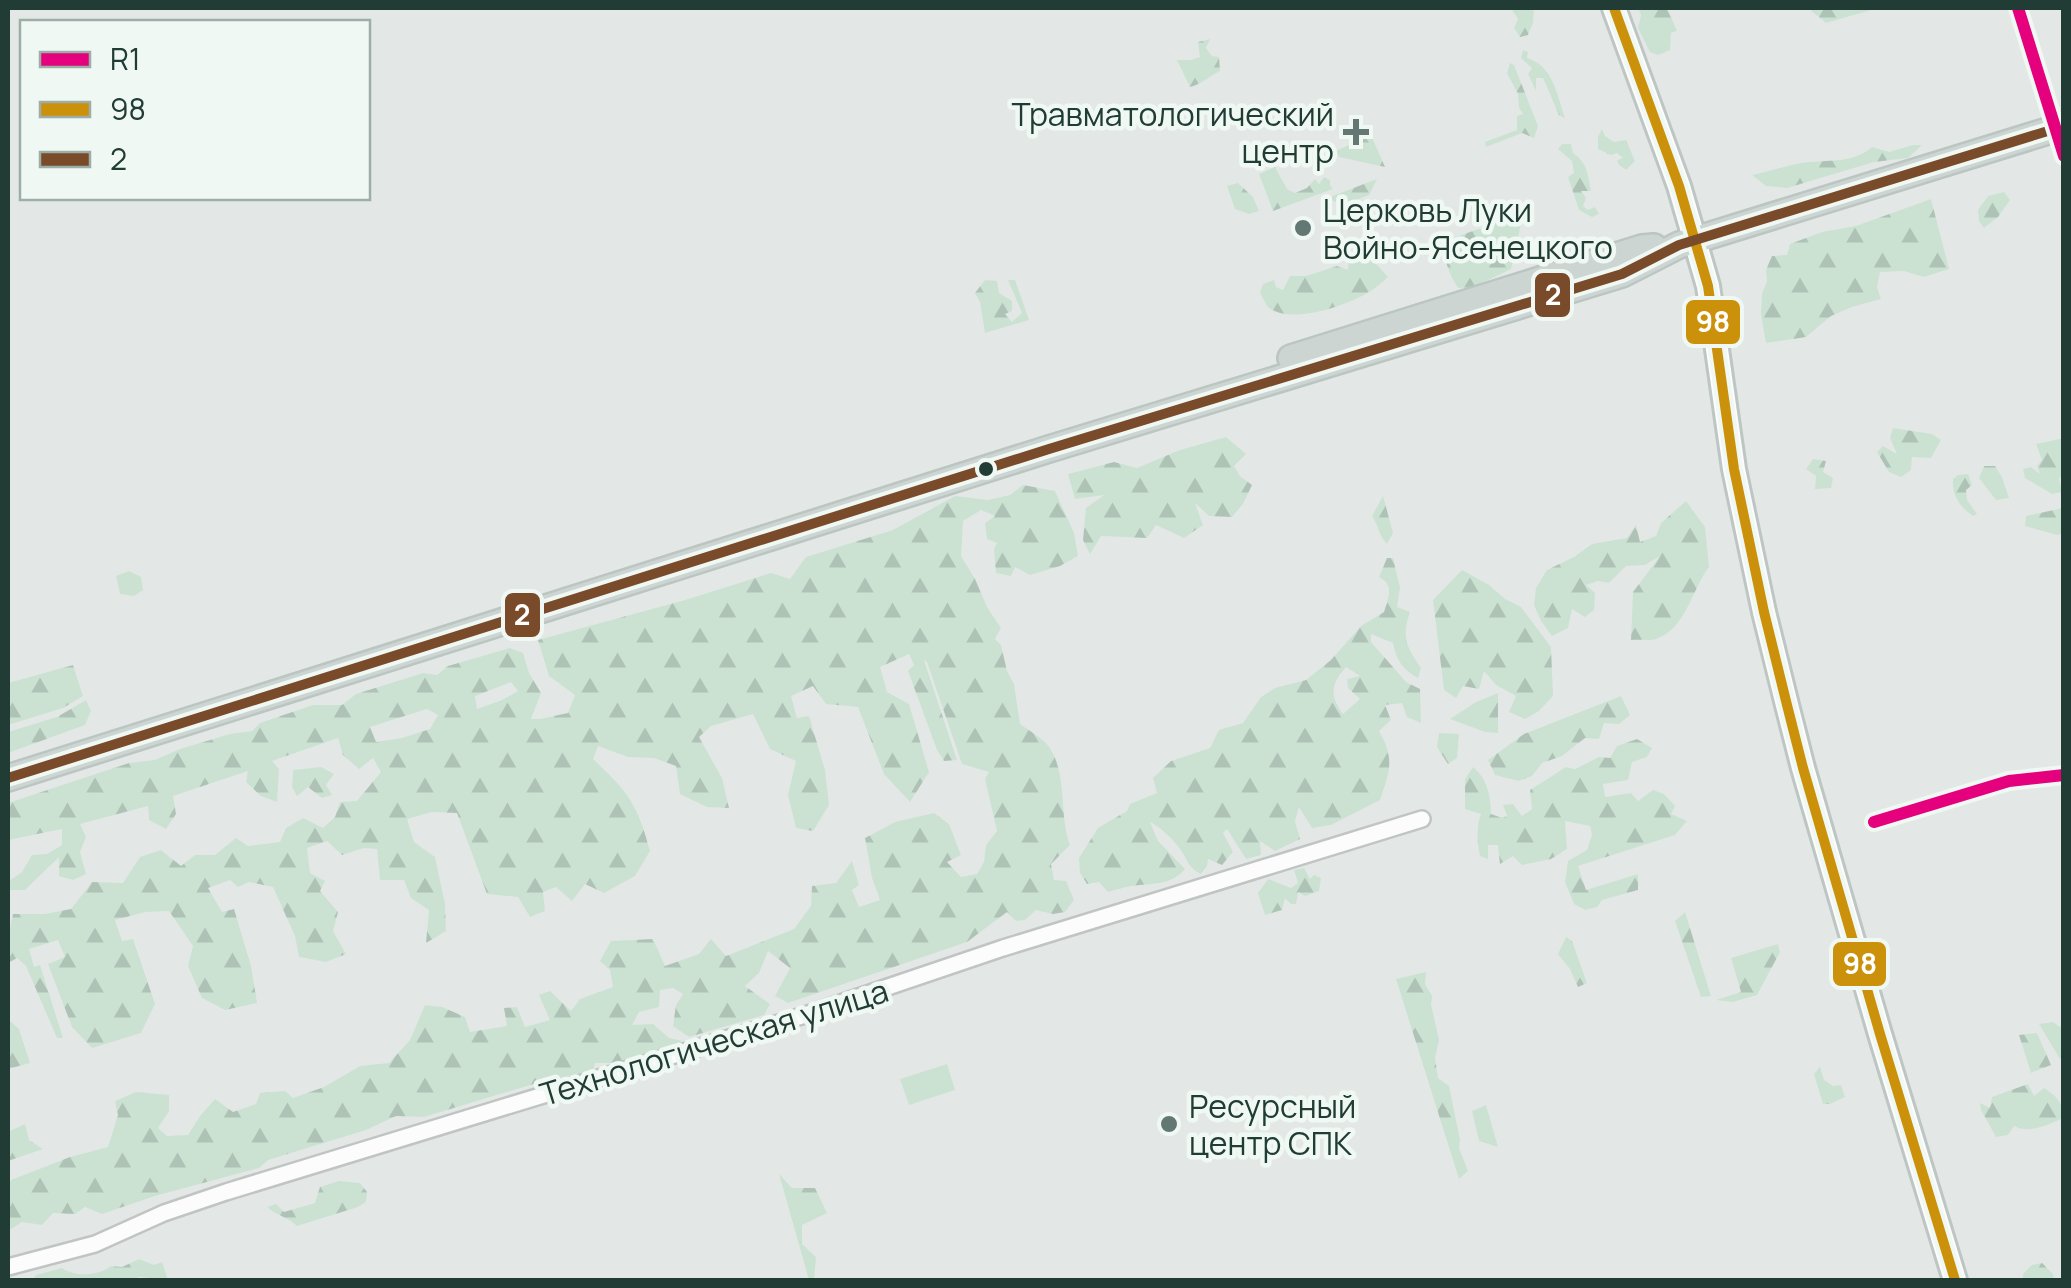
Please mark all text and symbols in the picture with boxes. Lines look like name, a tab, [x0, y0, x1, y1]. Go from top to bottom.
legend	[20, 20, 370, 200]
text: R1	[110, 38, 141, 79]
text: 98	[110, 88, 146, 129]
place label: Травматологический центр	[1011, 92, 1334, 173]
marker: Травматологический центр	[1343, 119, 1369, 145]
text: 2	[110, 138, 127, 179]
place label: Церковь Луки Войно-Ясенецкого	[1323, 188, 1613, 269]
marker: Церковь Луки Войно-Ясенецкого	[1292, 217, 1314, 239]
line badge: 2	[1533, 271, 1572, 319]
text: 2	[1545, 275, 1561, 313]
line badge: 98	[1684, 298, 1742, 346]
text: 98	[1696, 302, 1730, 340]
unlabelled marker	[976, 459, 996, 479]
line badge: 2	[503, 591, 542, 639]
text: 2	[514, 595, 530, 633]
line badge: 98	[1831, 940, 1888, 988]
text: 98	[1843, 944, 1877, 982]
street label: Технологическая улица	[534, 968, 894, 1116]
place label: Ресурсный центр СПК	[1189, 1084, 1356, 1165]
marker: Ресурсный центр СПК	[1158, 1113, 1180, 1135]

